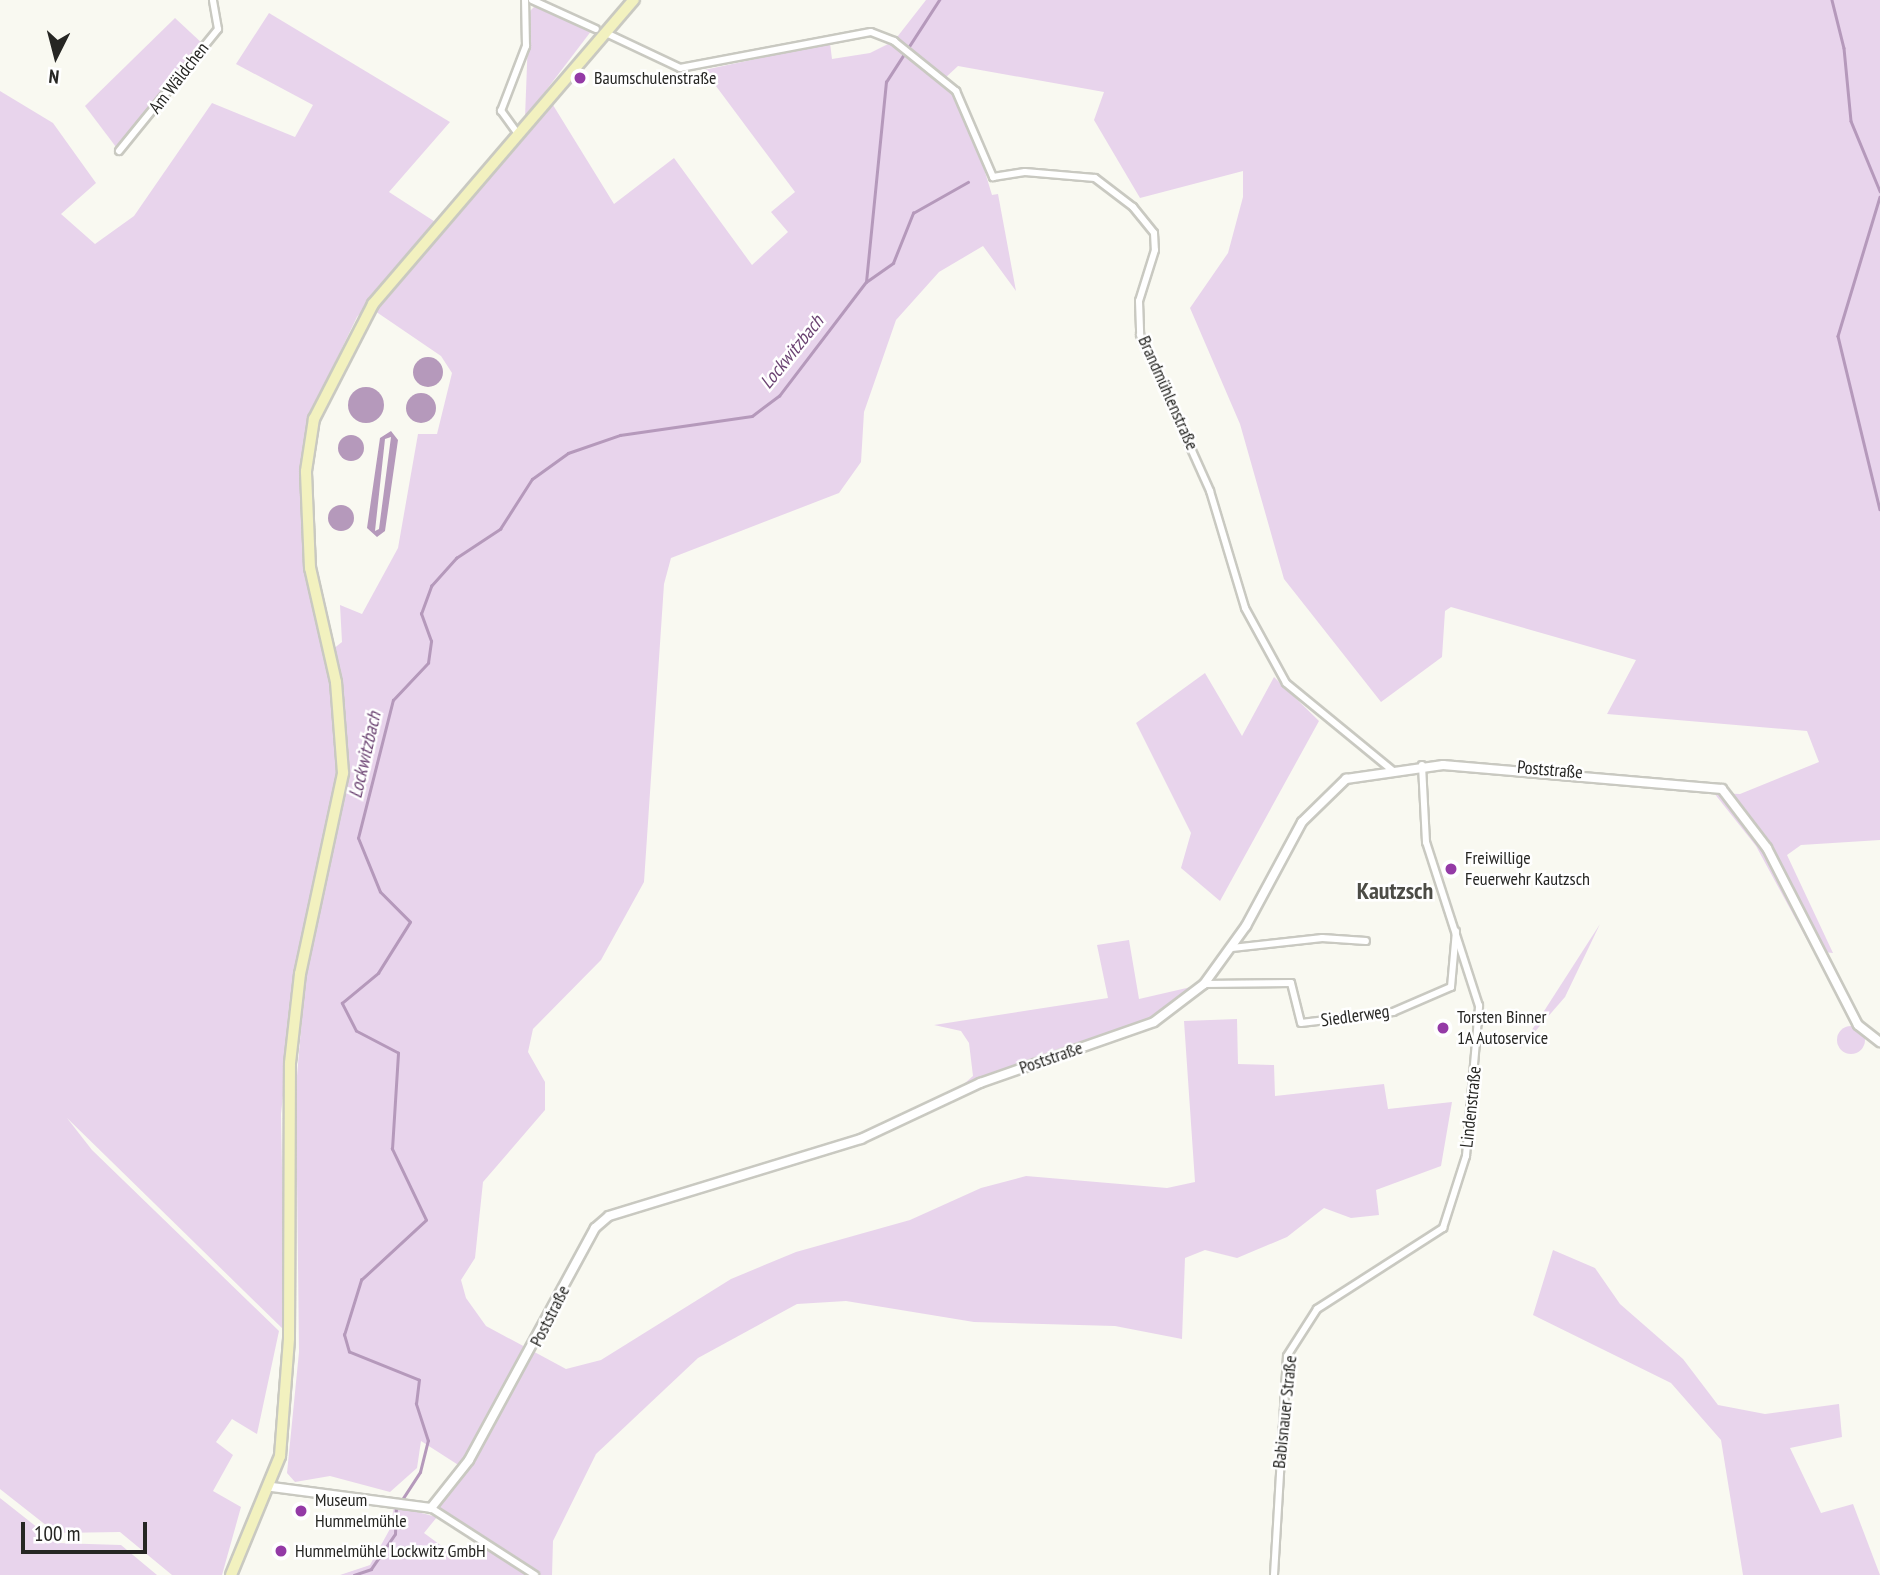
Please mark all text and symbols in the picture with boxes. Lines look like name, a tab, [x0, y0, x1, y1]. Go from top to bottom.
north arrow	[21, 21, 91, 91]
street label: Am Wäldchen	[144, 38, 214, 118]
text: N	[47, 64, 60, 89]
place label: Baumschulenstraße	[594, 67, 716, 89]
marker: Baumschulenstraße	[572, 70, 588, 86]
water label: Lockwitzbach	[756, 311, 828, 393]
street label: Brandmühlenstraße	[1133, 333, 1203, 453]
water label: Lockwitzbach	[344, 710, 386, 800]
street label: Poststraße	[1516, 756, 1584, 784]
place label: Freiwillige Feuerwehr Kautzsch	[1465, 848, 1590, 890]
marker: Freiwillige Feuerwehr Kautzsch	[1443, 861, 1459, 877]
district label: Kautzsch	[1357, 877, 1433, 905]
street label: Siedlerweg	[1319, 1001, 1391, 1031]
place label: Torsten Binner 1A Autoservice	[1457, 1007, 1549, 1050]
marker: Torsten Binner 1A Autoservice	[1435, 1020, 1451, 1036]
street label: Poststraße	[1016, 1037, 1086, 1079]
street label: Lindenstraße	[1456, 1065, 1486, 1149]
street label: Poststraße	[525, 1282, 575, 1350]
street label: Babisnauer Straße	[1268, 1354, 1302, 1470]
place label: Museum Hummelmühle	[315, 1490, 407, 1532]
marker: Museum Hummelmühle	[293, 1503, 309, 1519]
scale bar	[24, 1508, 150, 1552]
text: 100 m	[34, 1520, 80, 1547]
place label: Hummelmühle Lockwitz GmbH	[295, 1540, 486, 1562]
marker: Hummelmühle Lockwitz GmbH	[273, 1543, 289, 1559]

